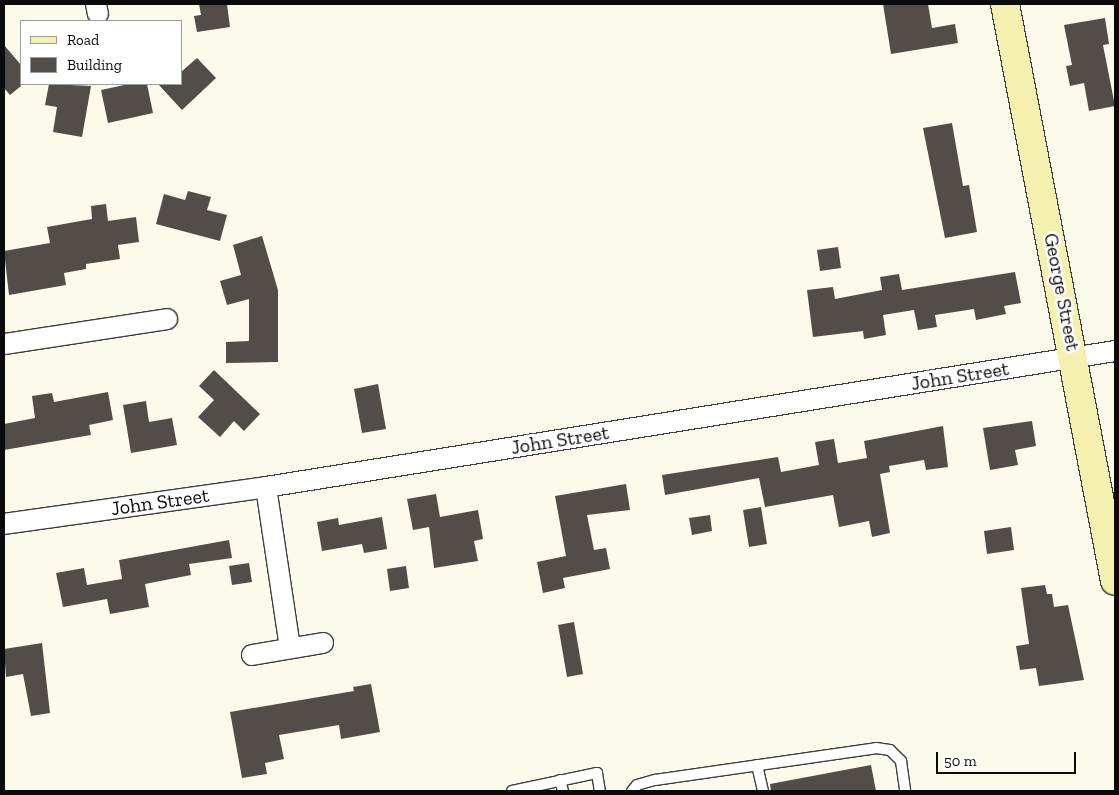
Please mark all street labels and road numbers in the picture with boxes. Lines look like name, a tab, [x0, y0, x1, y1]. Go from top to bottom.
street label: George Street	[1039, 231, 1085, 353]
street label: John Street	[909, 356, 1011, 396]
street label: John Street	[509, 420, 611, 460]
street label: John Street	[109, 483, 211, 521]

